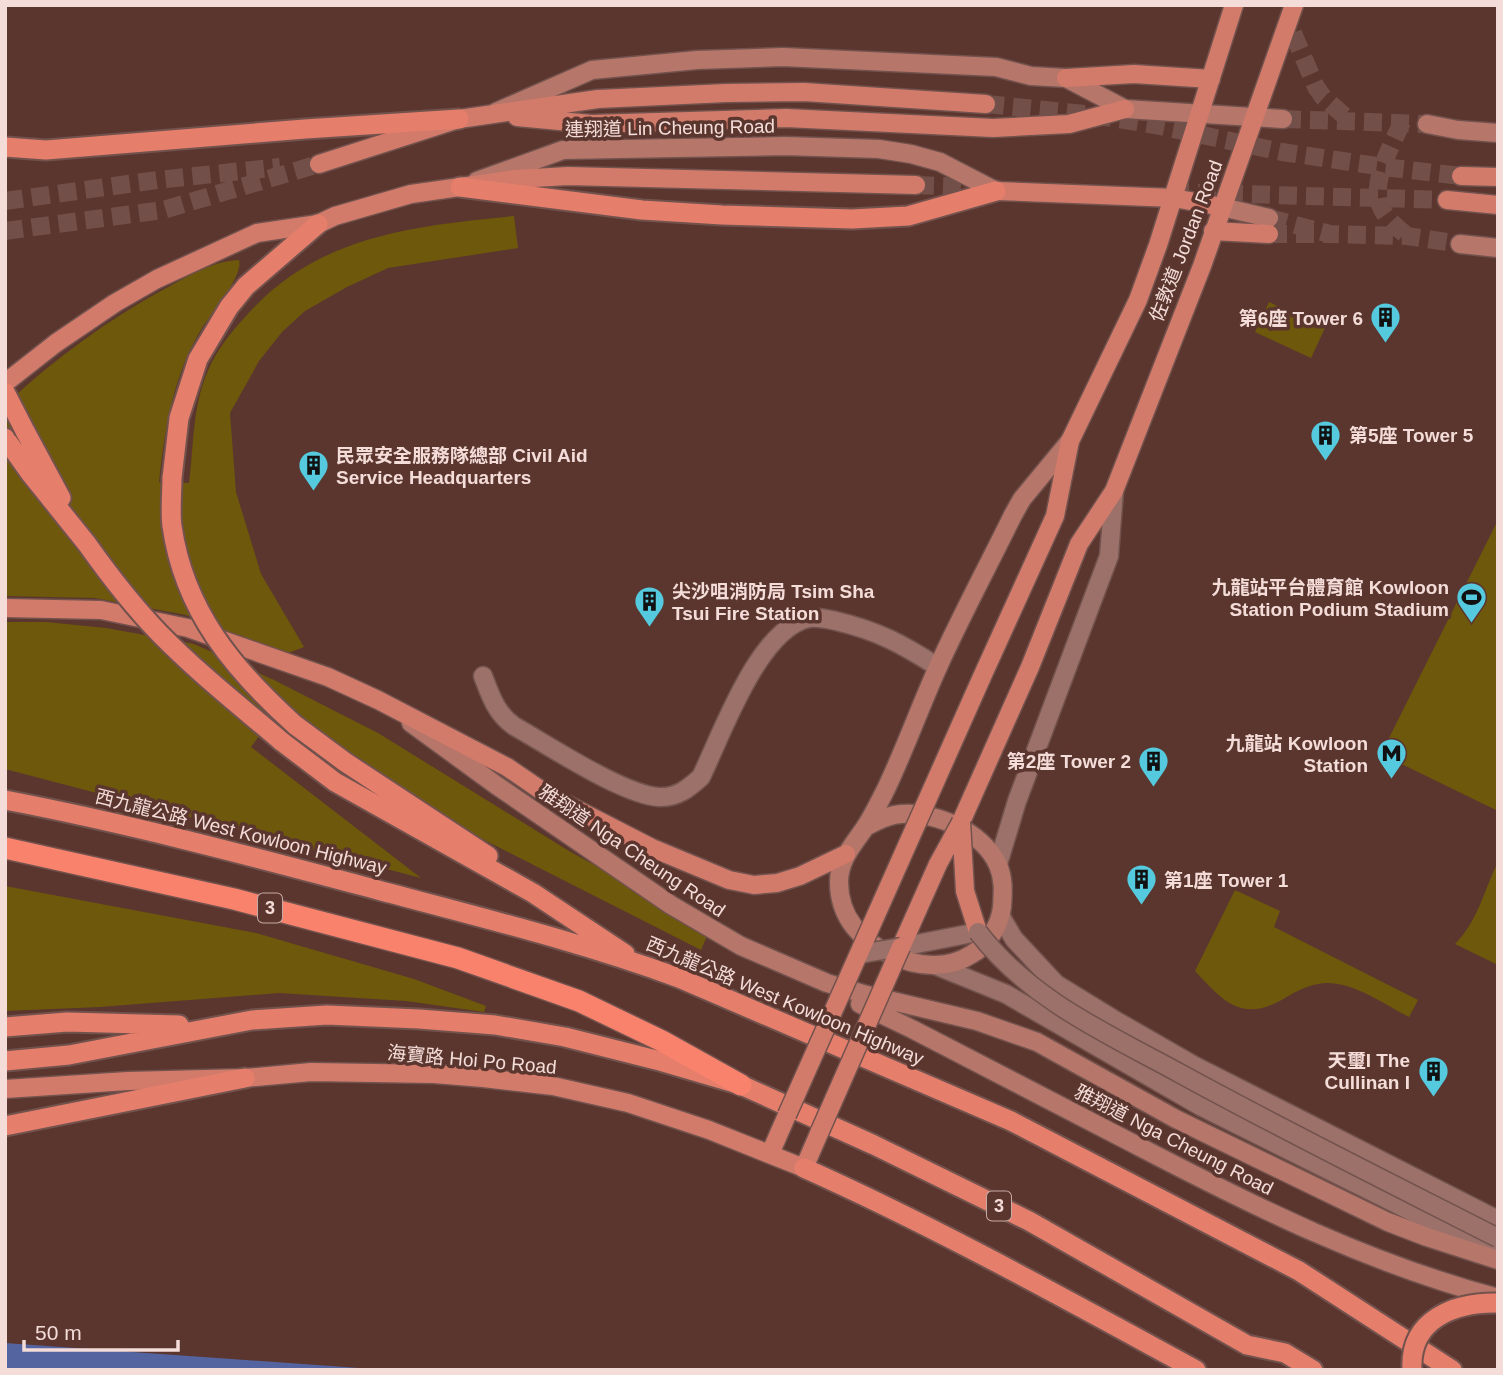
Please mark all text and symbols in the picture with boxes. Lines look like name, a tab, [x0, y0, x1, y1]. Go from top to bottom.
street label: 連翔道 Lin Cheung Road	[565, 116, 775, 140]
street label: 佐敦道 Jordan Road	[1146, 157, 1226, 325]
building icon: 第6座 Tower 6	[1369, 301, 1403, 345]
place label: 第6座 Tower 6	[1239, 308, 1363, 329]
building icon: 第5座 Tower 5	[1309, 418, 1343, 462]
place label: 第5座 Tower 5	[1349, 425, 1474, 446]
place label: 民眾安全服務隊總部 Civil Aid Service Headquarters	[336, 445, 588, 488]
building icon: 民眾安全服務隊總部 Civil Aid Service Headquarters	[296, 449, 330, 493]
place label: 九龍站平台體育館 Kowloon Station Podium Stadium	[1212, 577, 1449, 620]
place label: 尖沙咀消防局 Tsim Sha Tsui Fire Station	[672, 581, 875, 624]
sports icon: 九龍站平台體育館 Kowloon Station Podium Stadium	[1455, 581, 1489, 625]
building icon: 尖沙咀消防局 Tsim Sha Tsui Fire Station	[632, 585, 666, 629]
place label: 九龍站 Kowloon Station	[1226, 733, 1368, 776]
metro station icon: 九龍站 Kowloon Station	[1374, 737, 1408, 781]
building icon: 第2座 Tower 2	[1137, 744, 1171, 788]
place label: 第2座 Tower 2	[1007, 751, 1131, 772]
street label: 雅翔道 Nga Cheung Road	[535, 781, 729, 921]
street label: 西九龍公路 West Kowloon Highway	[93, 786, 389, 879]
building icon: 第1座 Tower 1	[1124, 863, 1158, 907]
place label: 第1座 Tower 1	[1164, 870, 1289, 891]
road number: 3	[258, 894, 282, 923]
street label: 西九龍公路 West Kowloon Highway	[643, 933, 927, 1069]
street label: 海寶路 Hoi Po Road	[386, 1042, 558, 1078]
place label: 天璽I The Cullinan I	[1325, 1050, 1410, 1093]
building icon: 天璽I The Cullinan I	[1416, 1054, 1450, 1098]
street label: 雅翔道 Nga Cheung Road	[1071, 1081, 1277, 1199]
road number: 3	[987, 1191, 1011, 1220]
scale bar	[24, 1308, 178, 1352]
text: 50 m	[35, 1321, 82, 1344]

